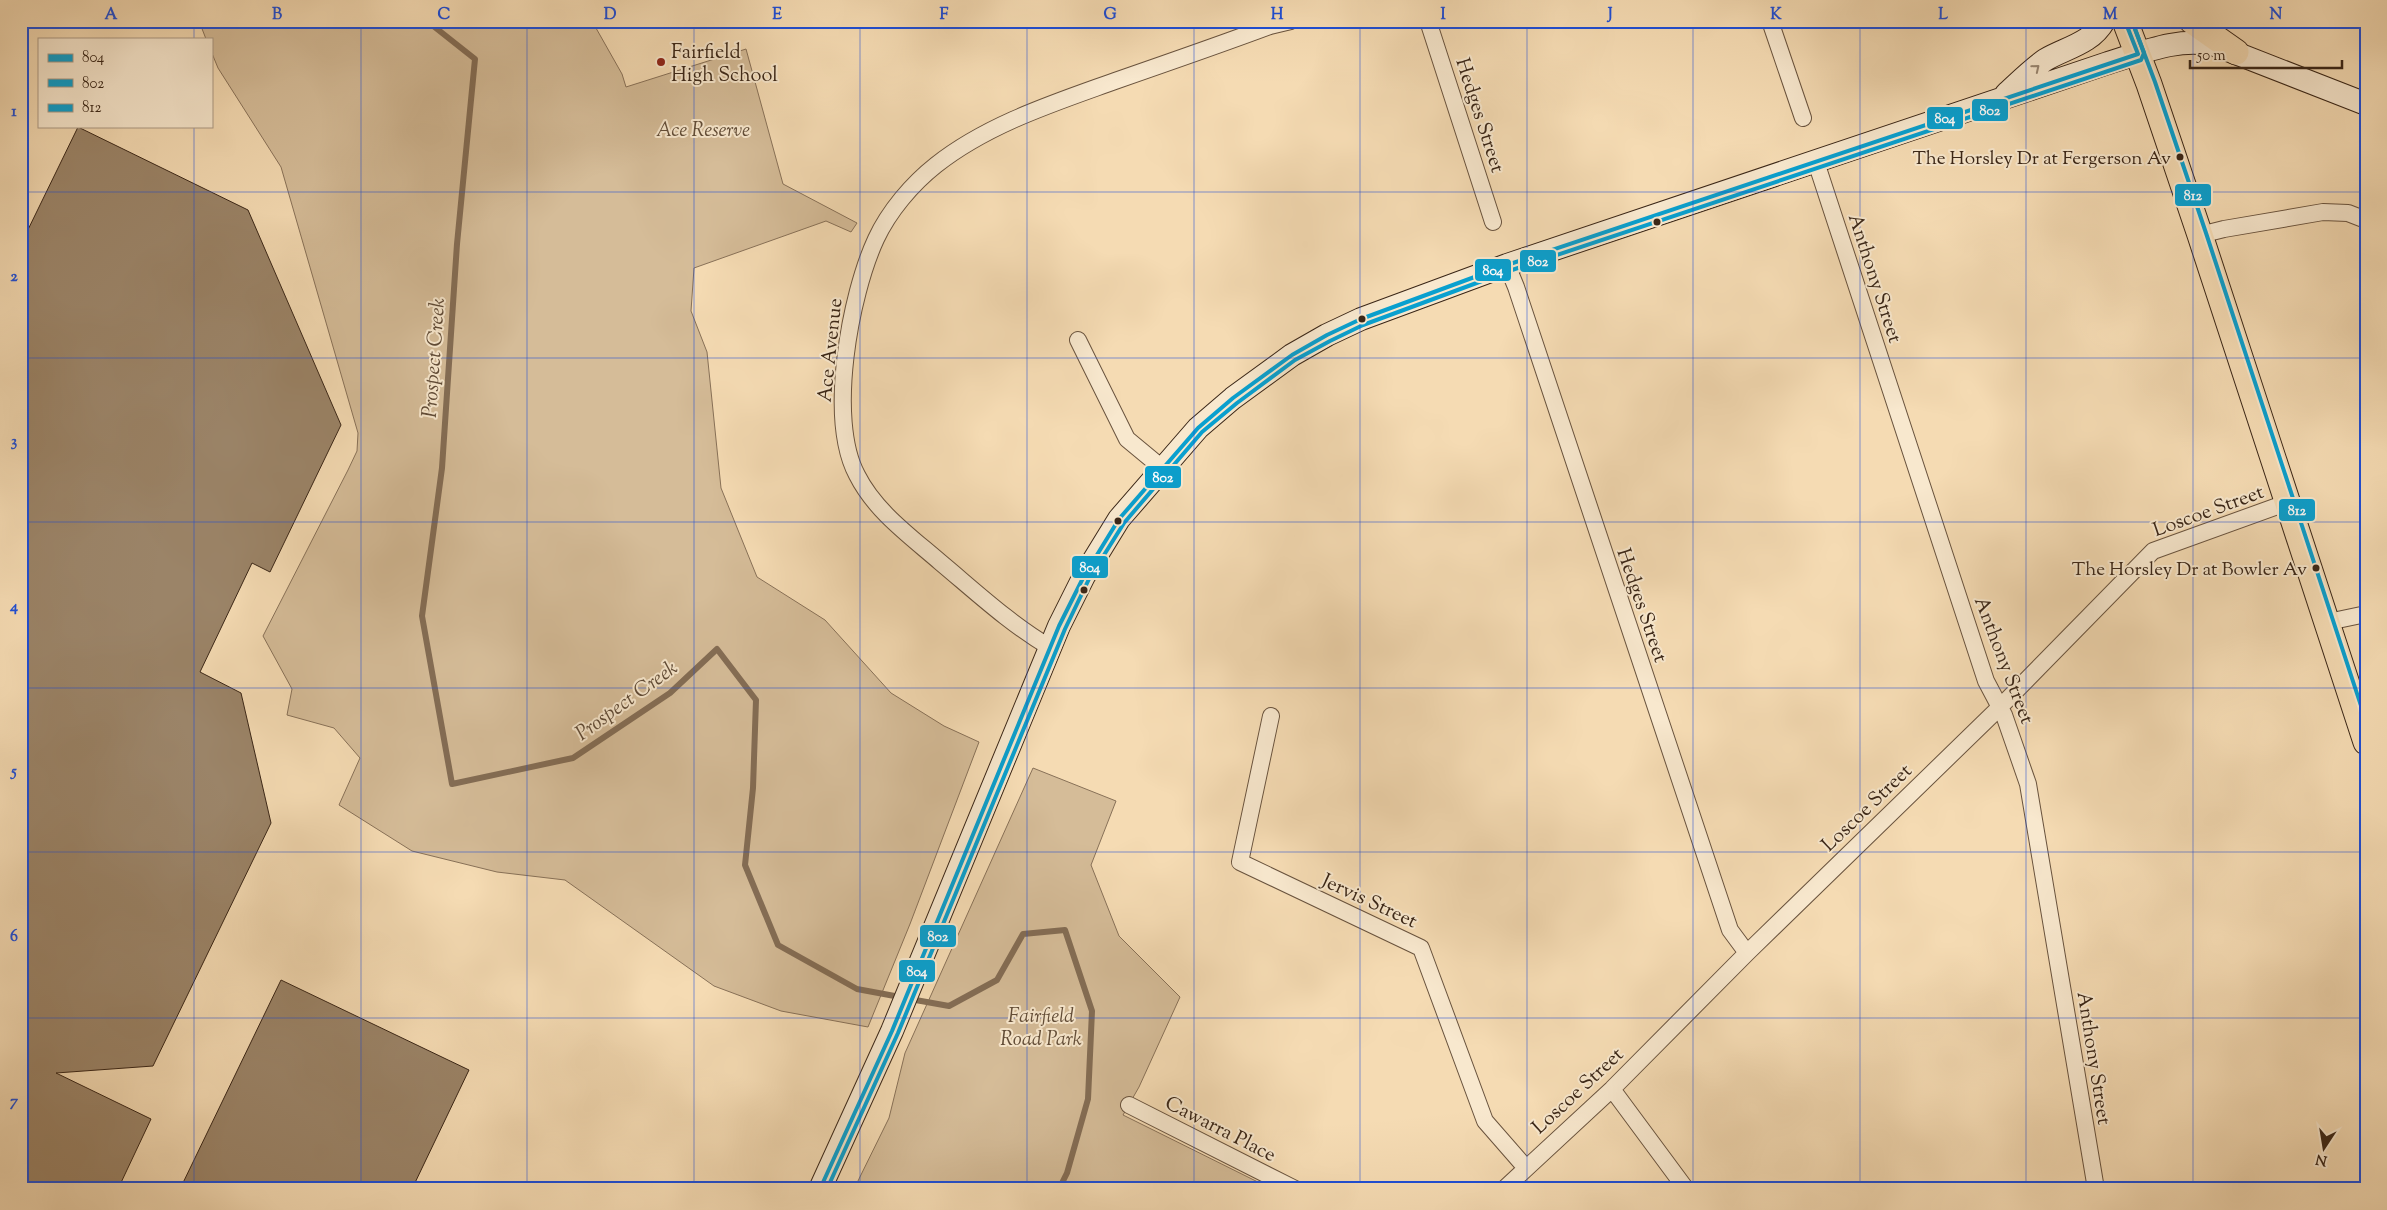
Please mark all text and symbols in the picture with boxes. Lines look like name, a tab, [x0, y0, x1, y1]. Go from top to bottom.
text: A	[105, 4, 118, 27]
text: B	[272, 4, 282, 27]
text: C	[438, 4, 451, 27]
text: D	[604, 4, 617, 27]
text: E	[772, 4, 782, 27]
text: F	[940, 4, 949, 27]
text: G	[1103, 4, 1117, 27]
text: H	[1271, 4, 1284, 27]
text: I	[1440, 4, 1446, 27]
text: J	[1606, 4, 1613, 27]
text: K	[1770, 4, 1782, 27]
text: L	[1938, 4, 1948, 27]
text: M	[2103, 4, 2118, 27]
text: N	[2270, 4, 2283, 27]
legend	[38, 38, 212, 128]
scale bar	[2190, 38, 2342, 70]
place label: Fairfield High School	[671, 39, 778, 91]
text: 50 m	[2196, 46, 2226, 67]
text: 804	[82, 48, 105, 69]
street label: Hedges Street	[1446, 55, 1511, 177]
marker: Fairfield High School	[655, 56, 667, 68]
one-way arrow	[2030, 65, 2039, 73]
text: 802	[82, 74, 104, 95]
text: 812	[82, 98, 102, 119]
line badge: 802	[1971, 98, 2009, 122]
text: 1	[11, 101, 17, 124]
text: 802	[1980, 102, 2001, 122]
line badge: 804	[1926, 106, 1964, 130]
text: 804	[1935, 110, 1955, 130]
park label: Ace Reserve	[656, 117, 750, 146]
place label: The Horsley Dr at Fergerson Av	[1912, 146, 2171, 173]
marker: The Horsley Dr at Fergerson Av	[2175, 152, 2185, 162]
line badge: 812	[2174, 183, 2212, 207]
text: 812	[2184, 187, 2203, 207]
street label: Anthony Street	[1839, 210, 1908, 347]
unlabelled marker	[1652, 217, 1662, 227]
line badge: 802	[1519, 249, 1557, 273]
text: 802	[1528, 253, 1549, 273]
line badge: 804	[1474, 258, 1512, 282]
text: 804	[1483, 262, 1503, 282]
text: 2	[10, 266, 18, 289]
water label: Prospect Creek	[416, 297, 454, 419]
street label: Ace Avenue	[812, 297, 851, 404]
unlabelled marker	[1357, 314, 1367, 324]
text: 3	[11, 431, 18, 454]
line badge: 802	[1144, 465, 1182, 489]
text: 802	[1153, 469, 1174, 489]
street label: Loscoe Street	[2149, 479, 2268, 546]
line badge: 812	[2278, 498, 2316, 522]
text: 812	[2288, 502, 2307, 522]
unlabelled marker	[1113, 516, 1123, 526]
street label: Hedges Street	[1608, 545, 1674, 667]
line badge: 804	[1071, 555, 1109, 579]
place label: The Horsley Dr at Bowler Av	[2072, 557, 2307, 584]
text: 804	[1080, 559, 1100, 579]
marker: The Horsley Dr at Bowler Av	[2311, 563, 2321, 573]
unlabelled marker	[1079, 585, 1089, 595]
street label: Anthony Street	[1965, 593, 2040, 729]
text: 4	[9, 596, 18, 619]
water label: Prospect Creek	[570, 654, 685, 749]
street label: Loscoe Street	[1816, 758, 1920, 860]
text: 5	[9, 761, 17, 784]
street label: Jervis Street	[1315, 867, 1422, 937]
line badge: 802	[919, 924, 957, 948]
text: 6	[10, 926, 18, 949]
text: 802	[928, 928, 949, 948]
line badge: 804	[898, 959, 936, 983]
text: 804	[907, 963, 927, 983]
street label: Anthony Street	[2068, 990, 2117, 1127]
park label: Fairfield Road Park	[1000, 1003, 1082, 1055]
street label: Loscoe Street	[1526, 1042, 1631, 1142]
street label: Cawarra Place	[1159, 1090, 1280, 1171]
text: 7	[10, 1091, 19, 1114]
north arrow	[2300, 1122, 2350, 1172]
text: N	[2314, 1148, 2329, 1170]

